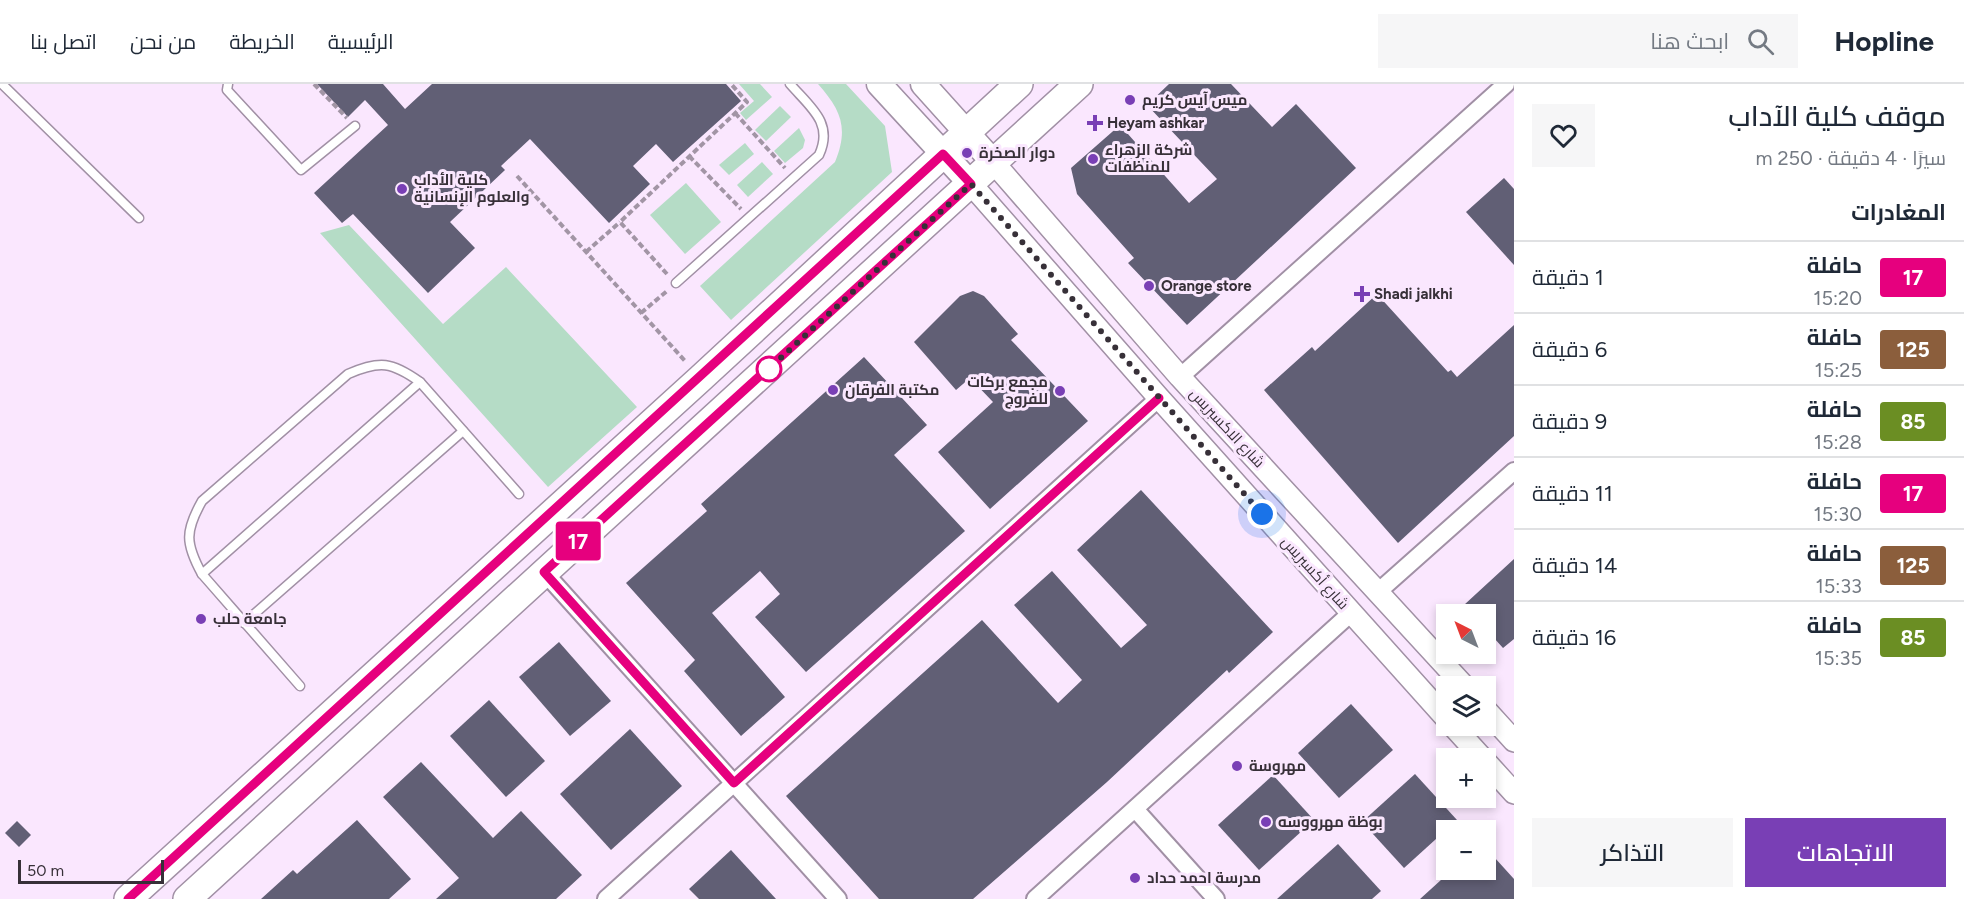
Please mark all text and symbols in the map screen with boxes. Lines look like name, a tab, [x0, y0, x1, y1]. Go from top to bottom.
search box	[1378, 14, 1798, 68]
text: Hopline	[1834, 24, 1934, 58]
icon: search	[1744, 25, 1777, 58]
text: ابحث هنا	[1650, 28, 1729, 55]
text: اتصل بنا	[30, 29, 97, 54]
text: من نحن	[130, 29, 196, 54]
text: الخريطة	[229, 29, 295, 54]
text: الرئيسية	[328, 29, 394, 54]
place label: ميس آيس كريم	[1142, 91, 1248, 110]
marker: ميس آيس كريم	[1123, 93, 1137, 107]
text: موقف كلية الآداب	[1728, 99, 1946, 133]
button: heart	[1532, 104, 1595, 167]
place label: Heyam ashkar	[1107, 114, 1204, 132]
marker: Heyam ashkar	[1088, 116, 1102, 130]
place label: شركة الزهراء للمنظفات	[1105, 141, 1192, 176]
place label: دوار الصخرة	[979, 144, 1055, 162]
marker: دوار الصخرة	[960, 146, 974, 160]
text: سيرًا · 4 دقيقة · 250 m	[1755, 146, 1946, 170]
marker: شركة الزهراء للمنظفات	[1086, 152, 1100, 166]
place label: كلية الأداب والعلوم الإنسانية	[414, 171, 530, 207]
marker: كلية الأداب والعلوم الإنسانية	[395, 182, 409, 196]
text: المغادرات	[1851, 199, 1946, 226]
text: حافلة	[1807, 252, 1862, 279]
text: 1 دقيقة	[1532, 264, 1604, 291]
text: 17	[1903, 265, 1923, 290]
place label: Orange store	[1161, 277, 1252, 295]
marker: Orange store	[1142, 279, 1156, 293]
place label: Shadi jalkhi	[1374, 285, 1453, 303]
text: 15:20	[1813, 286, 1862, 310]
marker: Shadi jalkhi	[1355, 287, 1369, 301]
text: حافلة	[1807, 324, 1862, 351]
text: 6 دقيقة	[1532, 336, 1607, 363]
text: 125	[1896, 337, 1930, 362]
unlabelled marker	[756, 356, 782, 382]
text: 15:25	[1815, 358, 1862, 382]
place label: مجمع بركات للفروج	[967, 373, 1048, 409]
place label: مكتبة الفرقان	[845, 381, 939, 399]
marker: مكتبة الفرقان	[826, 383, 840, 397]
marker: مجمع بركات للفروج	[1053, 384, 1067, 398]
street label: شارع الاكسبريس	[1184, 385, 1268, 473]
text: حافلة	[1807, 396, 1862, 423]
text: 9 دقيقة	[1532, 408, 1607, 435]
text: 85	[1900, 409, 1926, 434]
text: 15:28	[1814, 430, 1862, 454]
text: حافلة	[1807, 468, 1862, 495]
text: 11 دقيقة	[1532, 480, 1613, 507]
text: 17	[1903, 481, 1923, 506]
your location	[1247, 499, 1277, 529]
text: 15:30	[1813, 502, 1862, 526]
line badge: 17	[551, 522, 605, 560]
text: 17	[568, 529, 588, 554]
street label: شارع أكسبريس	[1276, 532, 1353, 615]
text: حافلة	[1807, 540, 1862, 567]
text: 14 دقيقة	[1532, 552, 1617, 579]
text: 125	[1896, 553, 1930, 578]
text: 15:33	[1815, 574, 1862, 598]
north arrow	[1436, 604, 1496, 664]
map controls	[1436, 604, 1496, 880]
place label: جامعة حلب	[213, 610, 287, 628]
marker: جامعة حلب	[194, 612, 208, 626]
text: حافلة	[1807, 612, 1862, 639]
text: 16 دقيقة	[1532, 624, 1616, 651]
text: 85	[1900, 625, 1926, 650]
text: 15:35	[1815, 646, 1862, 670]
button: layers	[1436, 676, 1496, 736]
button: +	[1436, 748, 1496, 808]
place label: مهروسة	[1249, 757, 1306, 775]
marker: مهروسة	[1230, 759, 1244, 773]
place label: بوظة مهرووسه	[1278, 813, 1383, 831]
marker: بوظة مهرووسه	[1259, 815, 1273, 829]
button: التذاكر	[1532, 818, 1733, 887]
button: الاتجاهات	[1745, 818, 1946, 887]
button: −	[1436, 820, 1496, 880]
scale bar	[18, 857, 164, 884]
text: 50 m	[27, 861, 64, 880]
place label: مدرسة احمد حداد	[1147, 869, 1261, 887]
marker: مدرسة احمد حداد	[1128, 871, 1142, 885]

